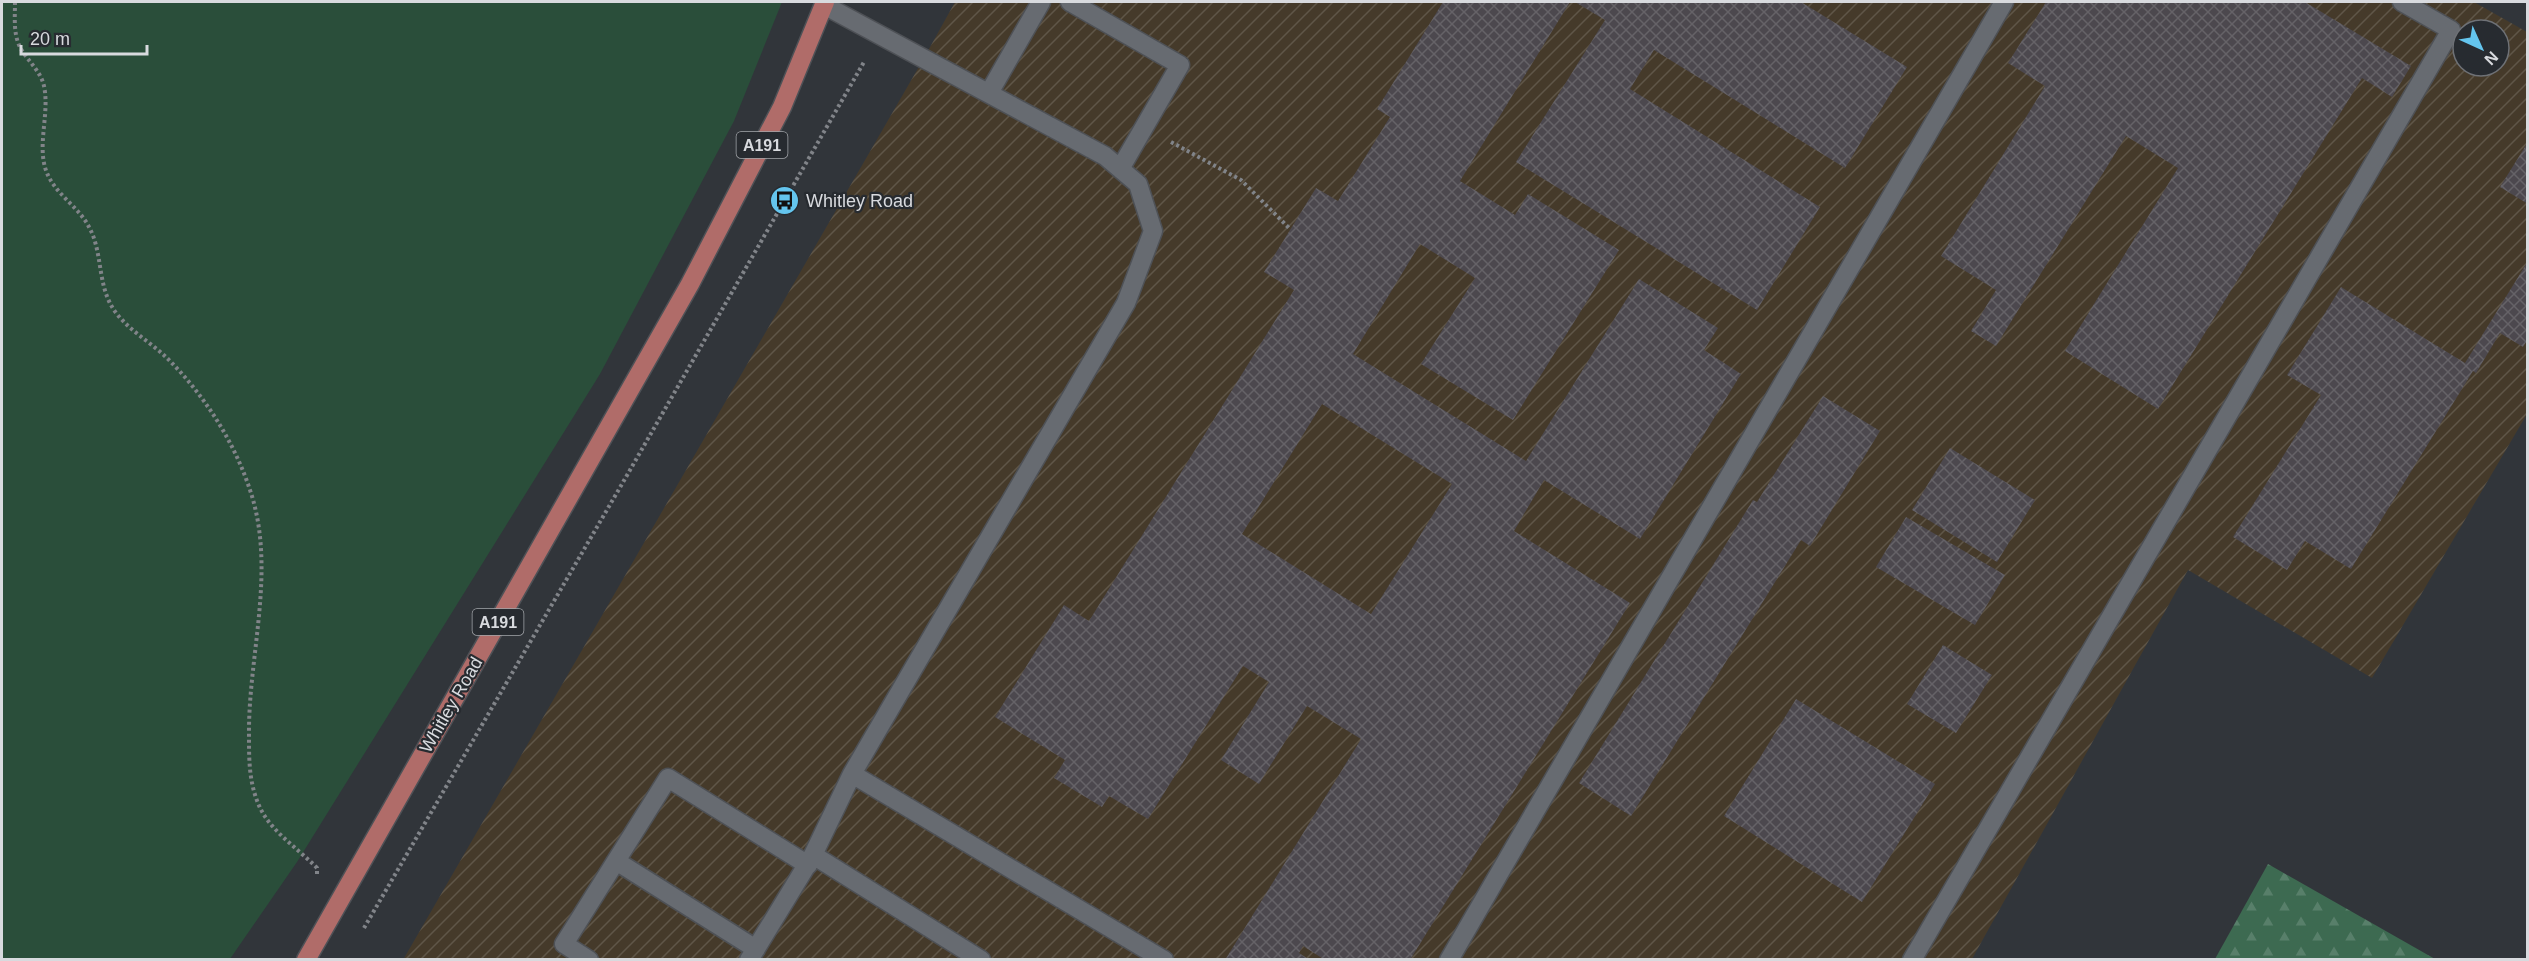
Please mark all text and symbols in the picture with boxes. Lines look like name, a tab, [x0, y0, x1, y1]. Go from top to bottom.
scale bar	[21, 18, 147, 56]
north arrow	[2451, 18, 2511, 78]
text: 20 m	[30, 29, 70, 49]
text: N	[2481, 48, 2501, 68]
road number: A191	[736, 132, 788, 158]
bus stop icon: Whitley Road	[769, 185, 801, 217]
place label: Whitley Road	[806, 191, 913, 211]
road number: A191	[472, 609, 524, 635]
street label: Whitley Road	[416, 654, 486, 756]

